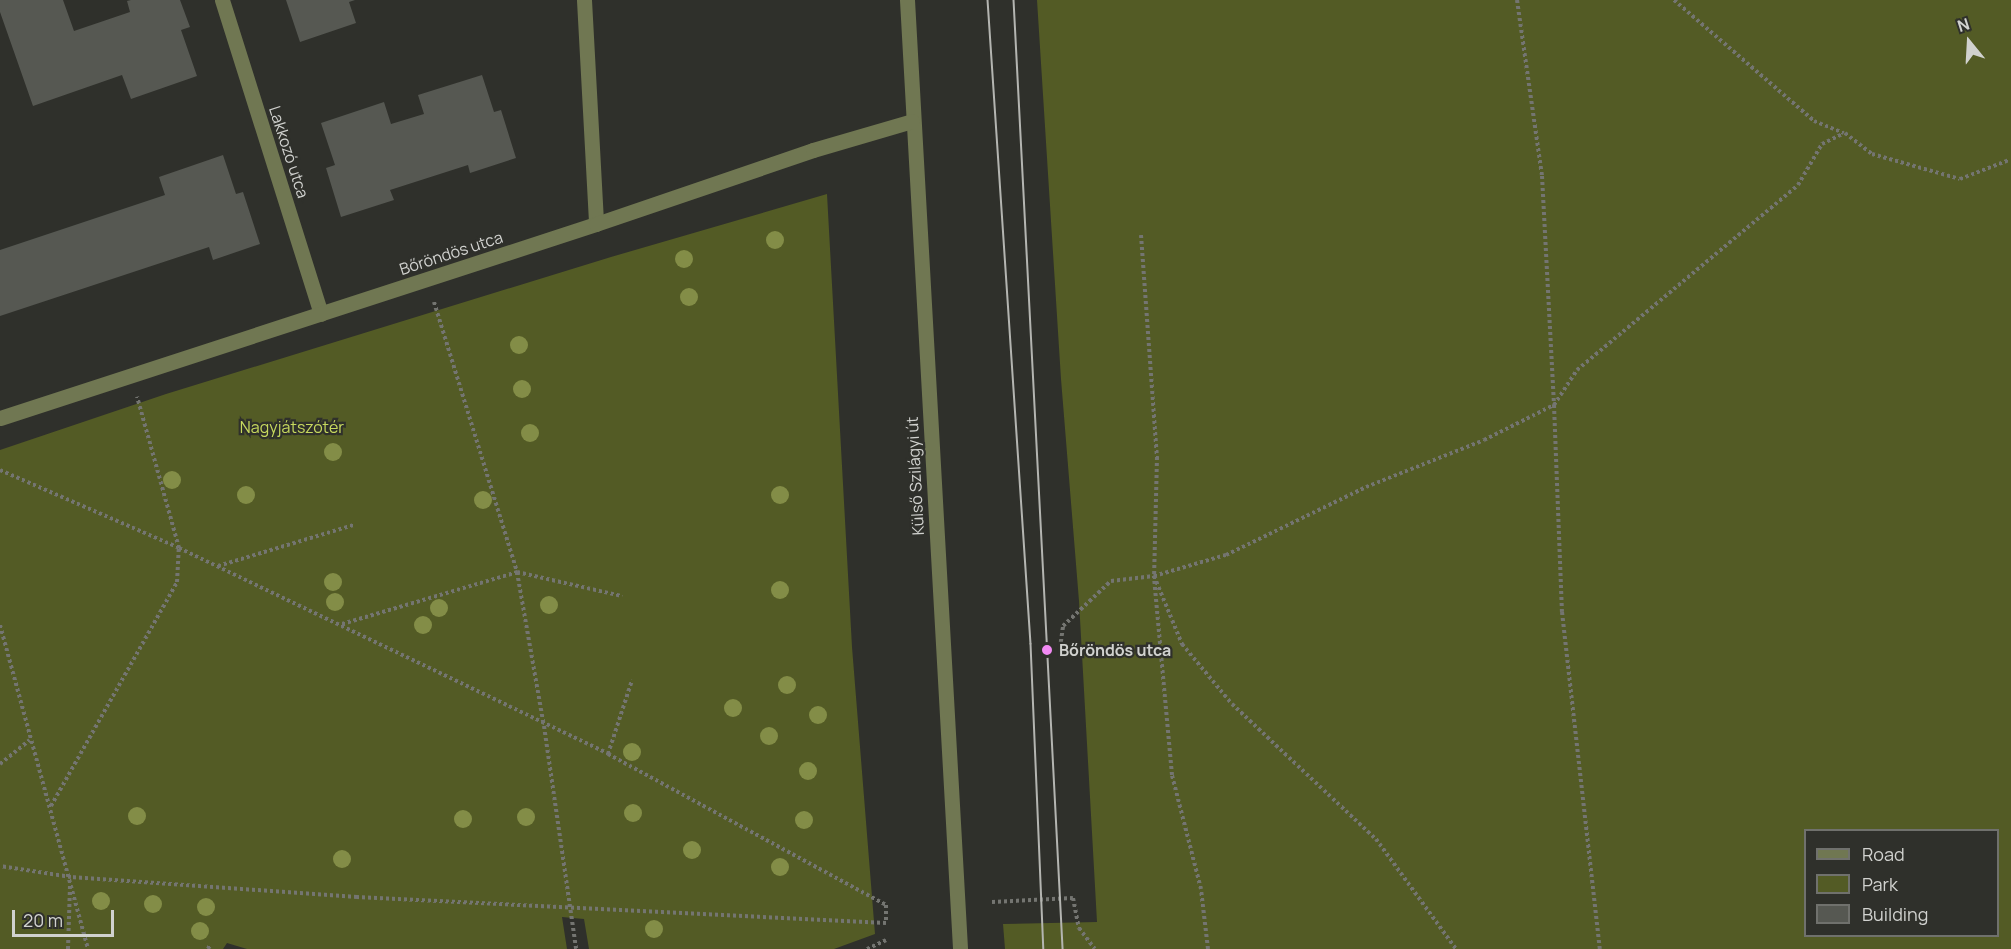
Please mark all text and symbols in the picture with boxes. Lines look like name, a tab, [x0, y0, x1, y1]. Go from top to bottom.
north arrow	[1939, 12, 1999, 72]
text: N	[1955, 13, 1972, 37]
street label: Lakkozó utca	[265, 104, 313, 200]
street label: Bőröndös utca	[397, 227, 505, 279]
street label: Külső Szilágyi út	[902, 416, 928, 536]
park label: Nagyjátszótér	[240, 417, 344, 437]
place label: Bőröndös utca	[1059, 640, 1171, 660]
marker: Bőröndös utca	[1040, 643, 1054, 657]
legend	[1804, 829, 1999, 937]
text: Road	[1862, 842, 1905, 866]
text: Park	[1862, 872, 1898, 896]
scale bar	[15, 898, 117, 936]
text: Building	[1862, 902, 1928, 926]
text: 20 m	[23, 908, 63, 932]

